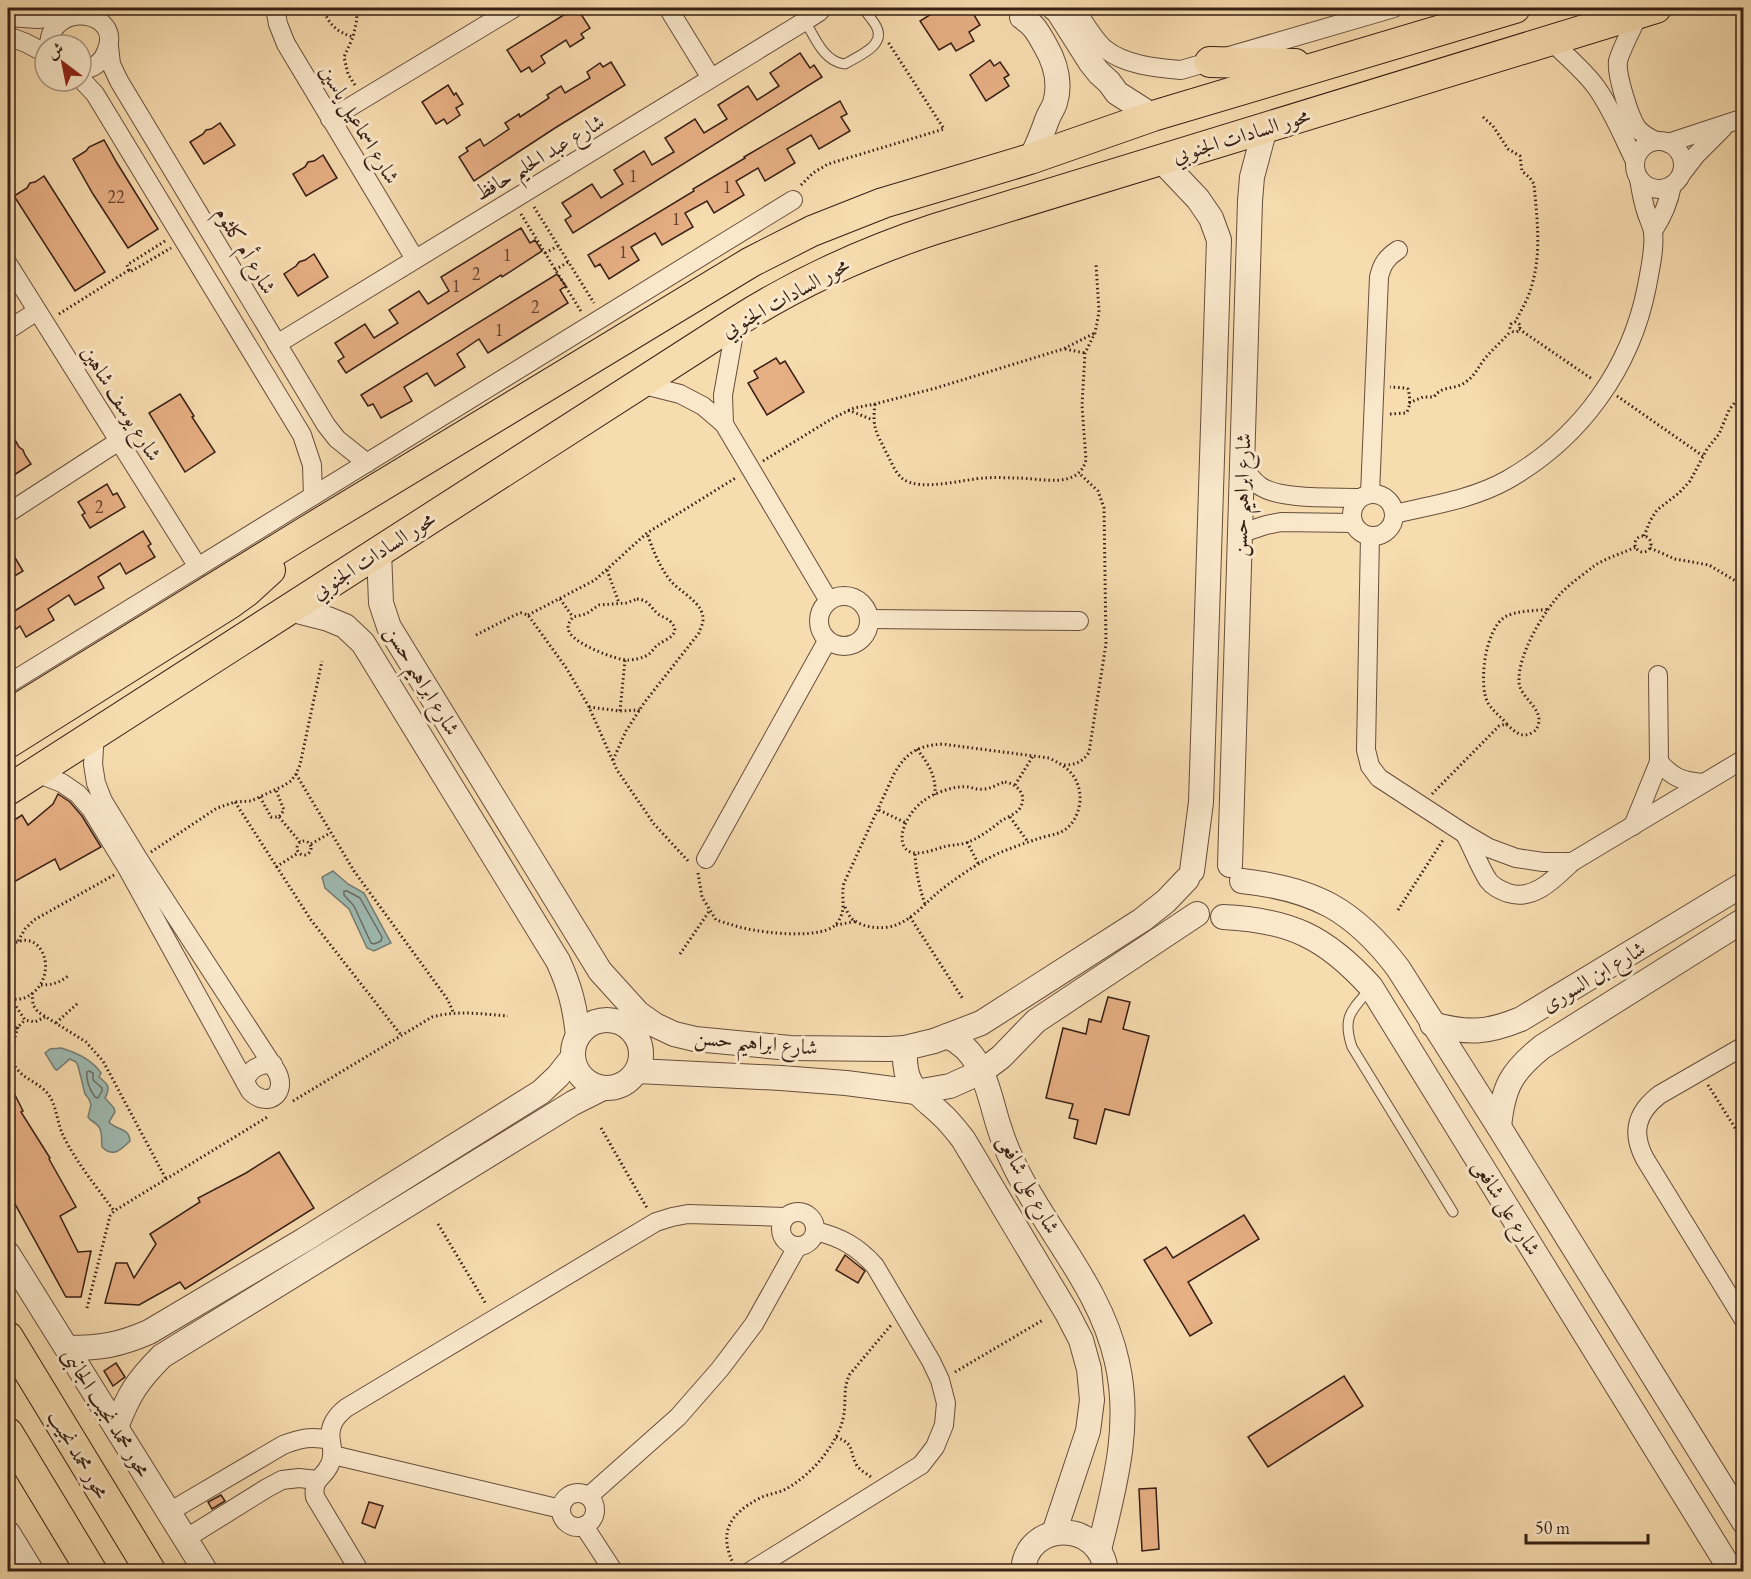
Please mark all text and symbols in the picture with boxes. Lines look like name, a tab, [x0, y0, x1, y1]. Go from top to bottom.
north arrow	[33, 33, 93, 93]
text: ش	[43, 38, 68, 64]
street label: شارع اسماعيل ياسين	[310, 60, 406, 191]
street label: محور السادات الجنوبي	[1169, 101, 1315, 173]
street label: شارع عبد الحليم حافظ	[469, 107, 613, 213]
house number: 1	[629, 164, 637, 187]
house number: 1	[723, 175, 731, 198]
house number: 22	[107, 185, 125, 208]
street label: شارع أم كلثوم	[205, 201, 284, 301]
house number: 1	[672, 207, 680, 230]
house number: 1	[619, 240, 627, 263]
house number: 1	[503, 243, 511, 266]
street label: محور السادات الجنوبي	[716, 251, 856, 347]
house number: 2	[472, 262, 481, 285]
house number: 1	[452, 274, 460, 297]
house number: 2	[531, 295, 540, 318]
house number: 1	[495, 318, 503, 341]
street label: شارع يوسف شاهين	[72, 340, 168, 468]
street label: شارع ابراهيم حسن	[1225, 433, 1265, 558]
house number: 2	[95, 495, 104, 518]
street label: محور السادات الجنوبي	[306, 505, 443, 608]
street label: شارع ابراهيم حسن	[373, 620, 466, 744]
street label: شارع ابن السورى	[1536, 934, 1653, 1022]
street label: شارع ابراهيم حسن	[692, 1023, 819, 1069]
street label: شارع على شافعى	[987, 1130, 1066, 1241]
street label: شارع على شافعى	[1463, 1154, 1547, 1263]
street label: محور محمد نجيب الجانبى	[57, 1343, 157, 1481]
street label: محور محمد نجيب	[43, 1405, 115, 1503]
scale bar	[1526, 1507, 1648, 1545]
text: 50 m	[1535, 1516, 1570, 1539]

